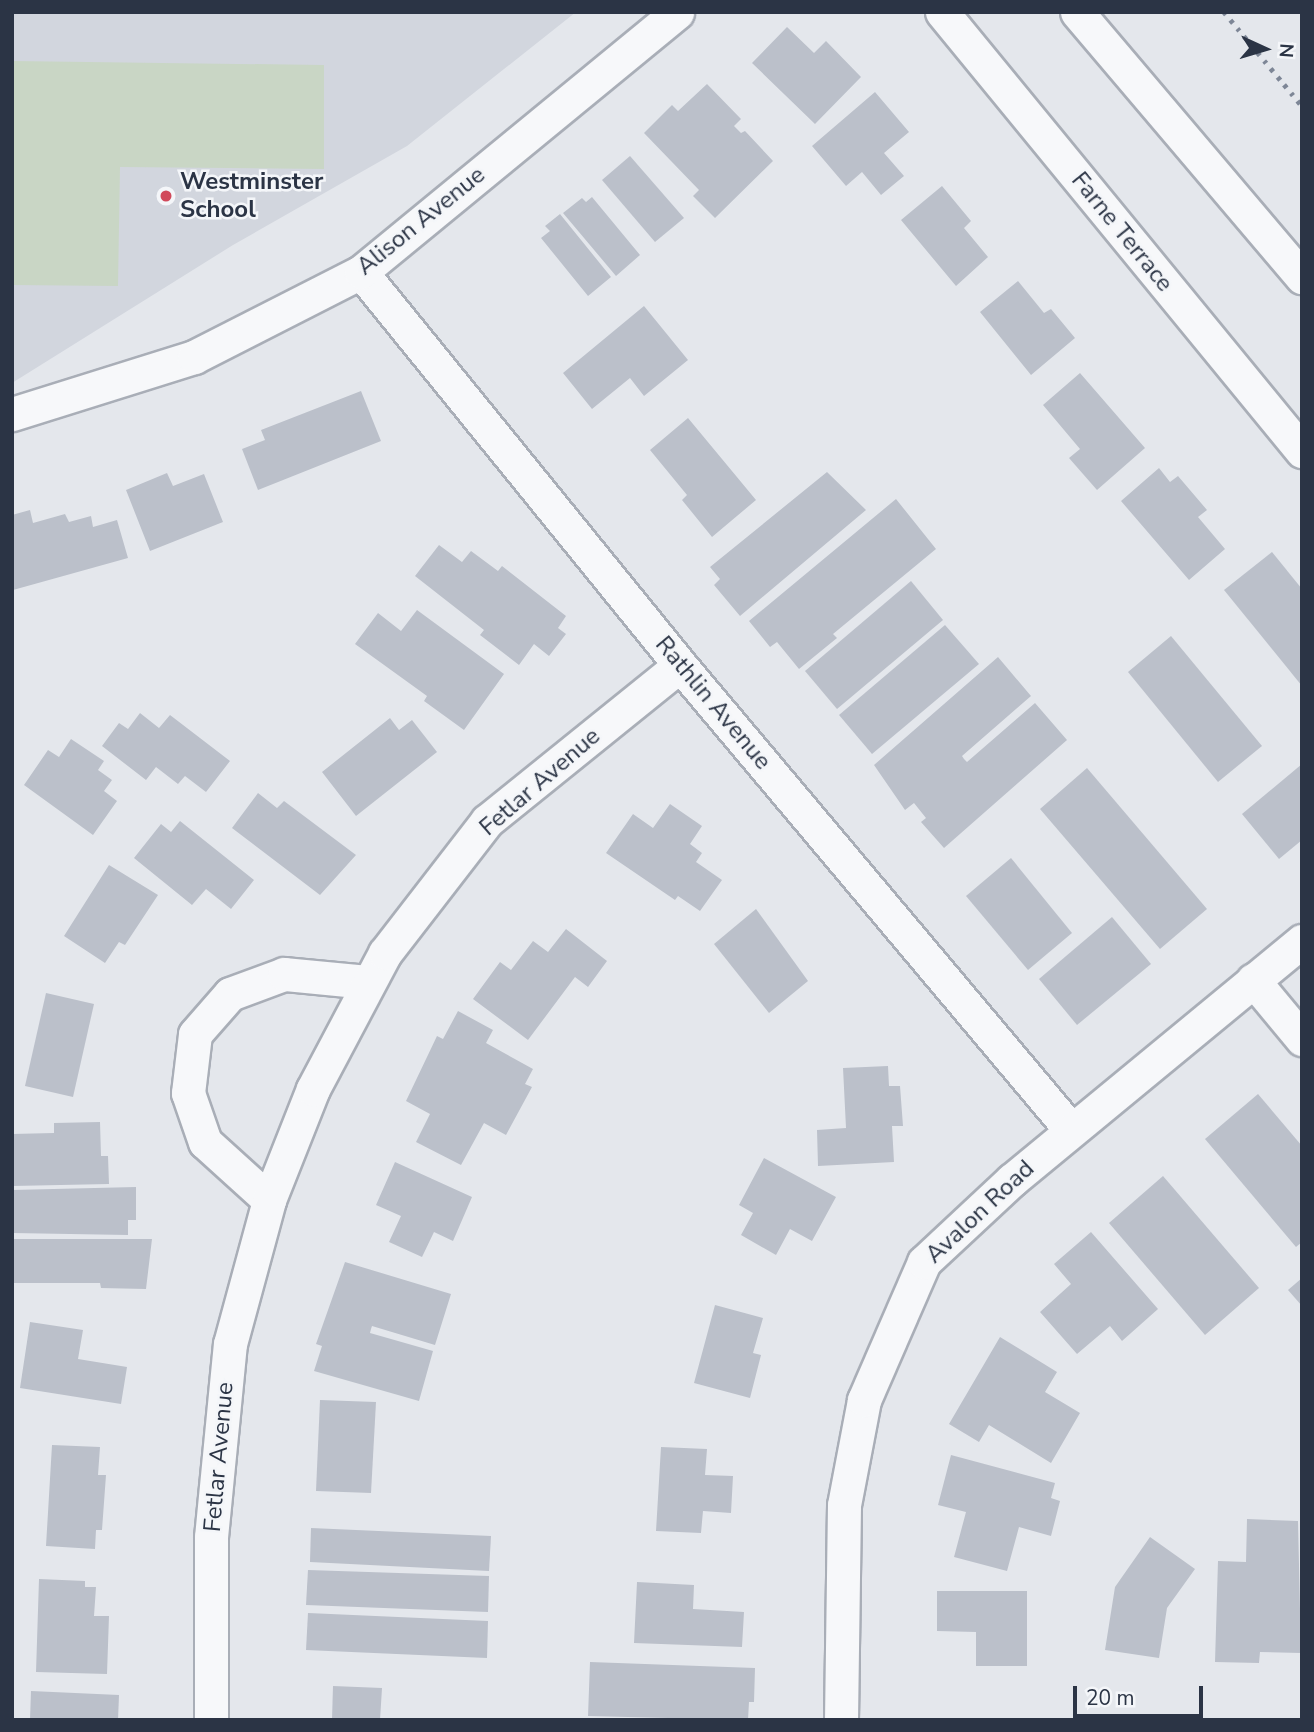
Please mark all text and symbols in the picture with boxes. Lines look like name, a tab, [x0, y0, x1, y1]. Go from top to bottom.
north arrow	[1230, 14, 1300, 84]
text: N	[1272, 42, 1299, 58]
street label: Alison Avenue	[351, 161, 491, 281]
street label: Farne Terrace	[1065, 166, 1179, 298]
place label: Westminster School	[180, 168, 323, 224]
marker: Westminster School	[158, 188, 174, 204]
street label: Rathlin Avenue	[649, 631, 777, 775]
street label: Fetlar Avenue	[474, 722, 606, 842]
street label: Avalon Road	[920, 1155, 1040, 1269]
street label: Fetlar Avenue	[198, 1381, 240, 1533]
scale bar	[1076, 1672, 1206, 1716]
text: 20 m	[1086, 1684, 1135, 1712]

